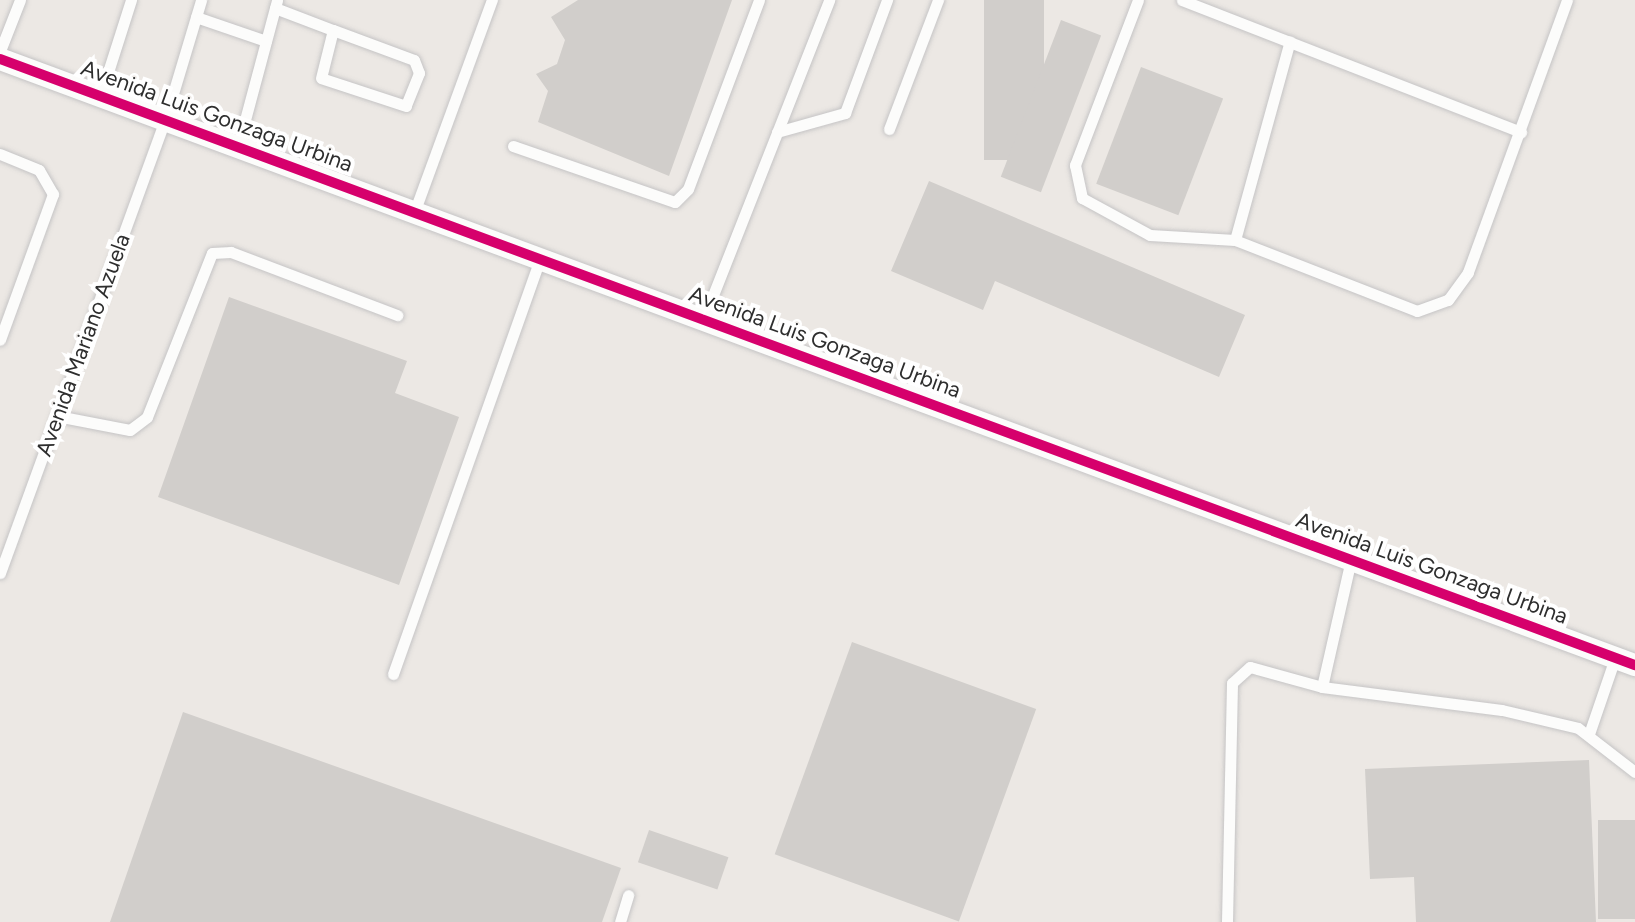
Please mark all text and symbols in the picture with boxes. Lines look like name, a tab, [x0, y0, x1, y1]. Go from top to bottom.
street label: Avenida Luis Gonzaga Urbina	[78, 55, 356, 177]
street label: Avenida Mariano Azuela	[30, 230, 136, 460]
street label: Avenida Luis Gonzaga Urbina	[686, 281, 964, 403]
street label: Avenida Luis Gonzaga Urbina	[1293, 507, 1571, 629]

